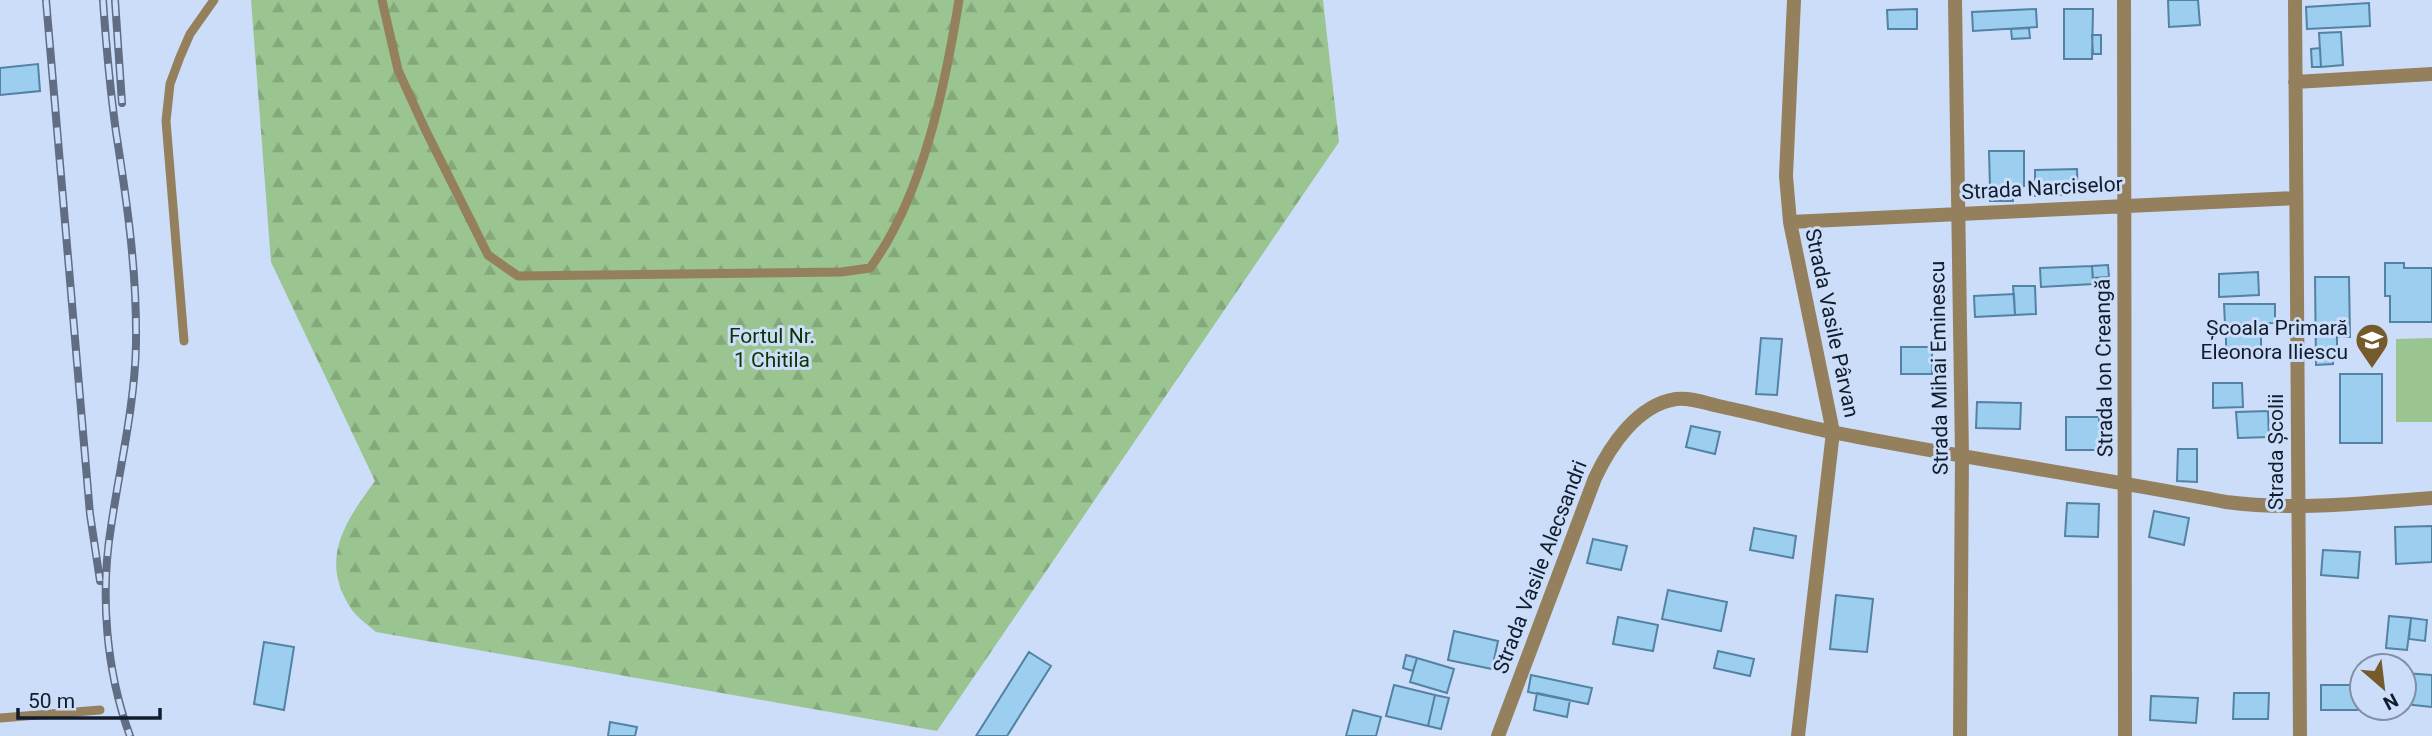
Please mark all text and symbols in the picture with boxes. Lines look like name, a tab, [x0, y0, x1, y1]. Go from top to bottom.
street label: Strada Narciselor	[1961, 172, 2123, 204]
street label: Strada Vasile Pârvan	[1800, 226, 1864, 420]
street label: Strada Mihai Eminescu	[1925, 261, 1953, 475]
street label: Strada Ion Creangă	[2090, 279, 2118, 457]
place label: Școala Primară Eleonora Iliescu	[2200, 316, 2348, 364]
school or university icon: Școala Primară Eleonora Iliescu	[2353, 321, 2391, 370]
park label: Fortul Nr. 1 Chitila	[729, 324, 815, 372]
street label: Strada Școlii	[2264, 394, 2288, 510]
street label: Strada Vasile Alecsandri	[1488, 457, 1592, 677]
north arrow	[2348, 652, 2418, 722]
scale bar	[18, 676, 159, 720]
text: N	[2379, 688, 2402, 715]
text: 50 m	[28, 689, 75, 713]

